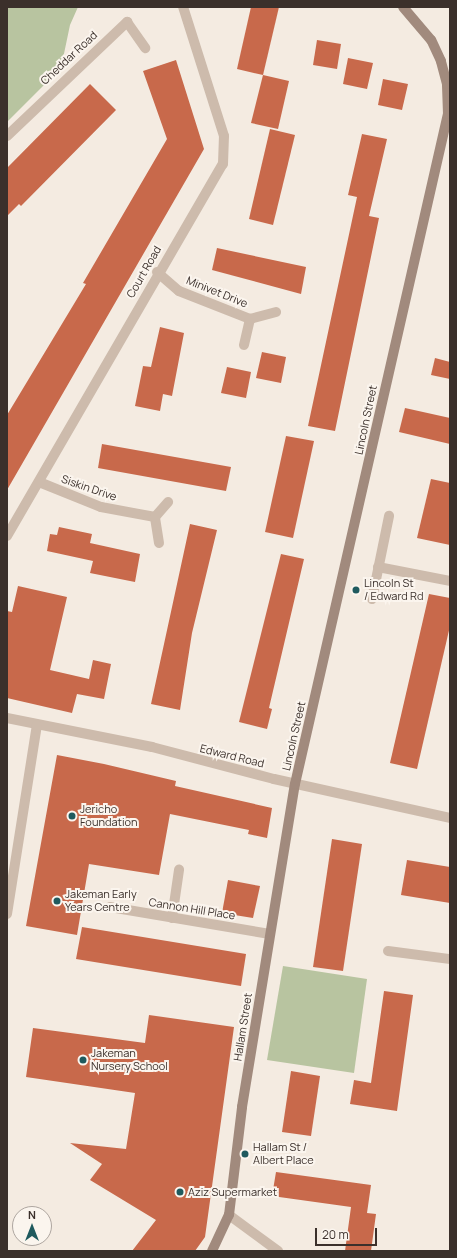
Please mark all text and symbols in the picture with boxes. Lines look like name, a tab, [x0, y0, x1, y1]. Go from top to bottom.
street label: Cheddar Road	[38, 29, 100, 87]
street label: Court Road	[124, 244, 164, 300]
street label: Minivet Drive	[184, 274, 250, 310]
street label: Lincoln Street	[352, 384, 380, 456]
street label: Siskin Drive	[60, 472, 118, 504]
place label: Lincoln St / Edward Rd	[364, 577, 423, 603]
marker: Lincoln St / Edward Rd	[351, 585, 361, 595]
street label: Lincoln Street	[280, 700, 308, 772]
street label: Edward Road	[199, 742, 265, 770]
place label: Jericho Foundation	[80, 803, 138, 829]
marker: Jericho Foundation	[67, 811, 77, 821]
place label: Jakeman Early Years Centre	[65, 888, 137, 914]
marker: Jakeman Early Years Centre	[52, 896, 62, 906]
street label: Cannon Hill Place	[148, 896, 236, 922]
street label: Hallam Street	[231, 992, 255, 1062]
place label: Jakeman Nursery School	[91, 1047, 168, 1073]
marker: Jakeman Nursery School	[78, 1055, 88, 1065]
place label: Hallam St / Albert Place	[253, 1141, 314, 1167]
marker: Hallam St / Albert Place	[240, 1149, 250, 1159]
place label: Aziz Supermarket	[188, 1185, 277, 1199]
marker: Aziz Supermarket	[175, 1187, 185, 1197]
north arrow	[12, 1206, 52, 1246]
text: N	[28, 1207, 36, 1222]
scale bar	[317, 1220, 379, 1246]
text: 20 m	[322, 1226, 349, 1243]

